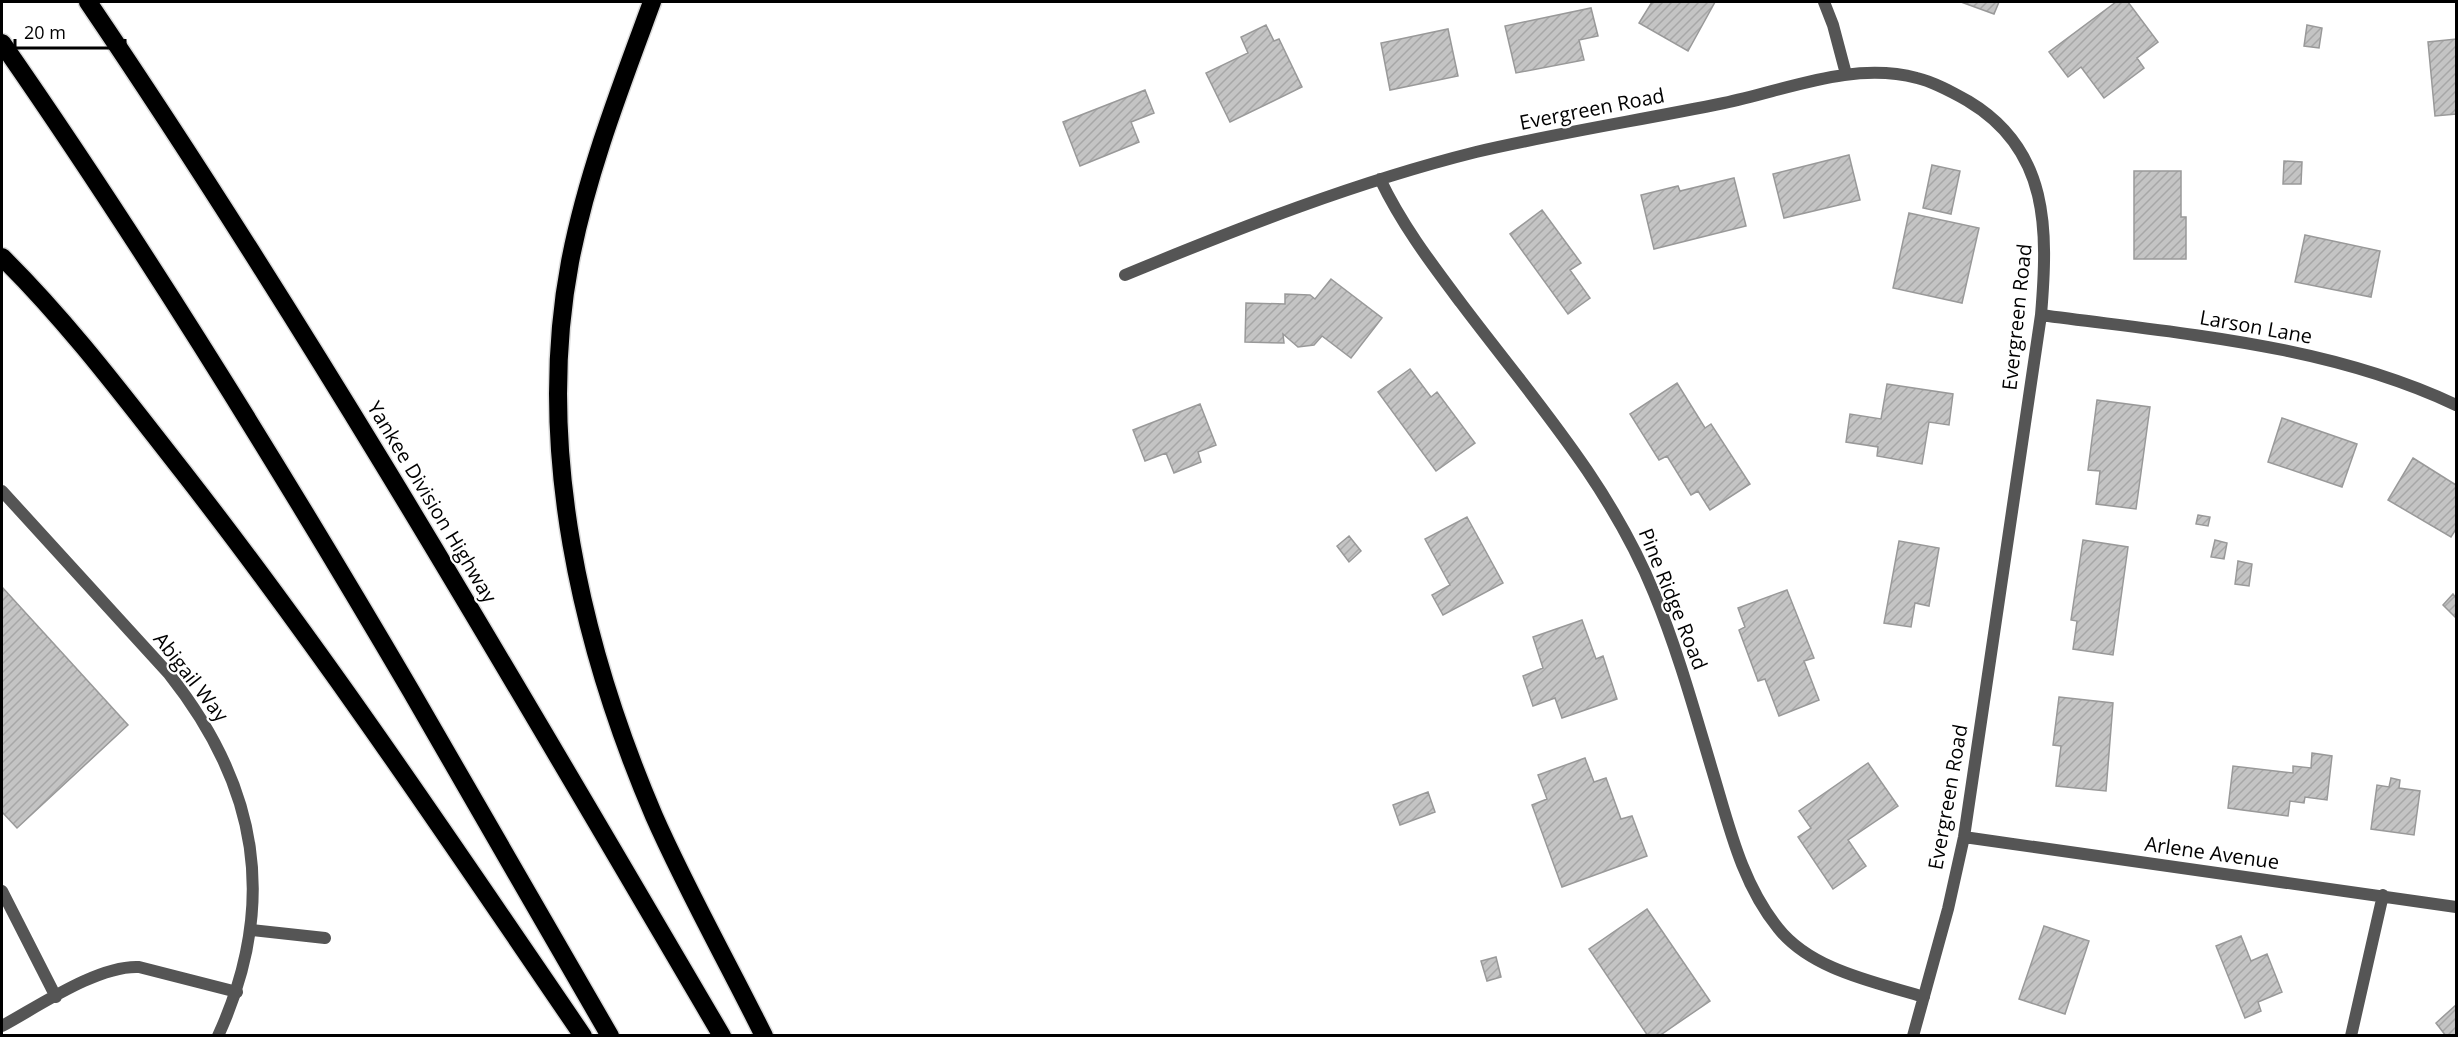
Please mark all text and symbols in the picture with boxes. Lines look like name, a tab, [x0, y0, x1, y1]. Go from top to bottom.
scale bar	[15, 12, 124, 50]
text: 20 m	[24, 20, 66, 44]
street label: Evergreen Road	[1517, 81, 1667, 136]
street label: Evergreen Road	[1995, 242, 2038, 392]
street label: Larson Lane	[2198, 303, 2314, 350]
street label: Yankee Division Highway	[361, 396, 504, 609]
street label: Pine Ridge Road	[1633, 524, 1714, 674]
street label: Abigail Way	[148, 626, 236, 728]
street label: Evergreen Road	[1921, 722, 1974, 872]
street label: Arlene Avenue	[2143, 830, 2281, 875]

